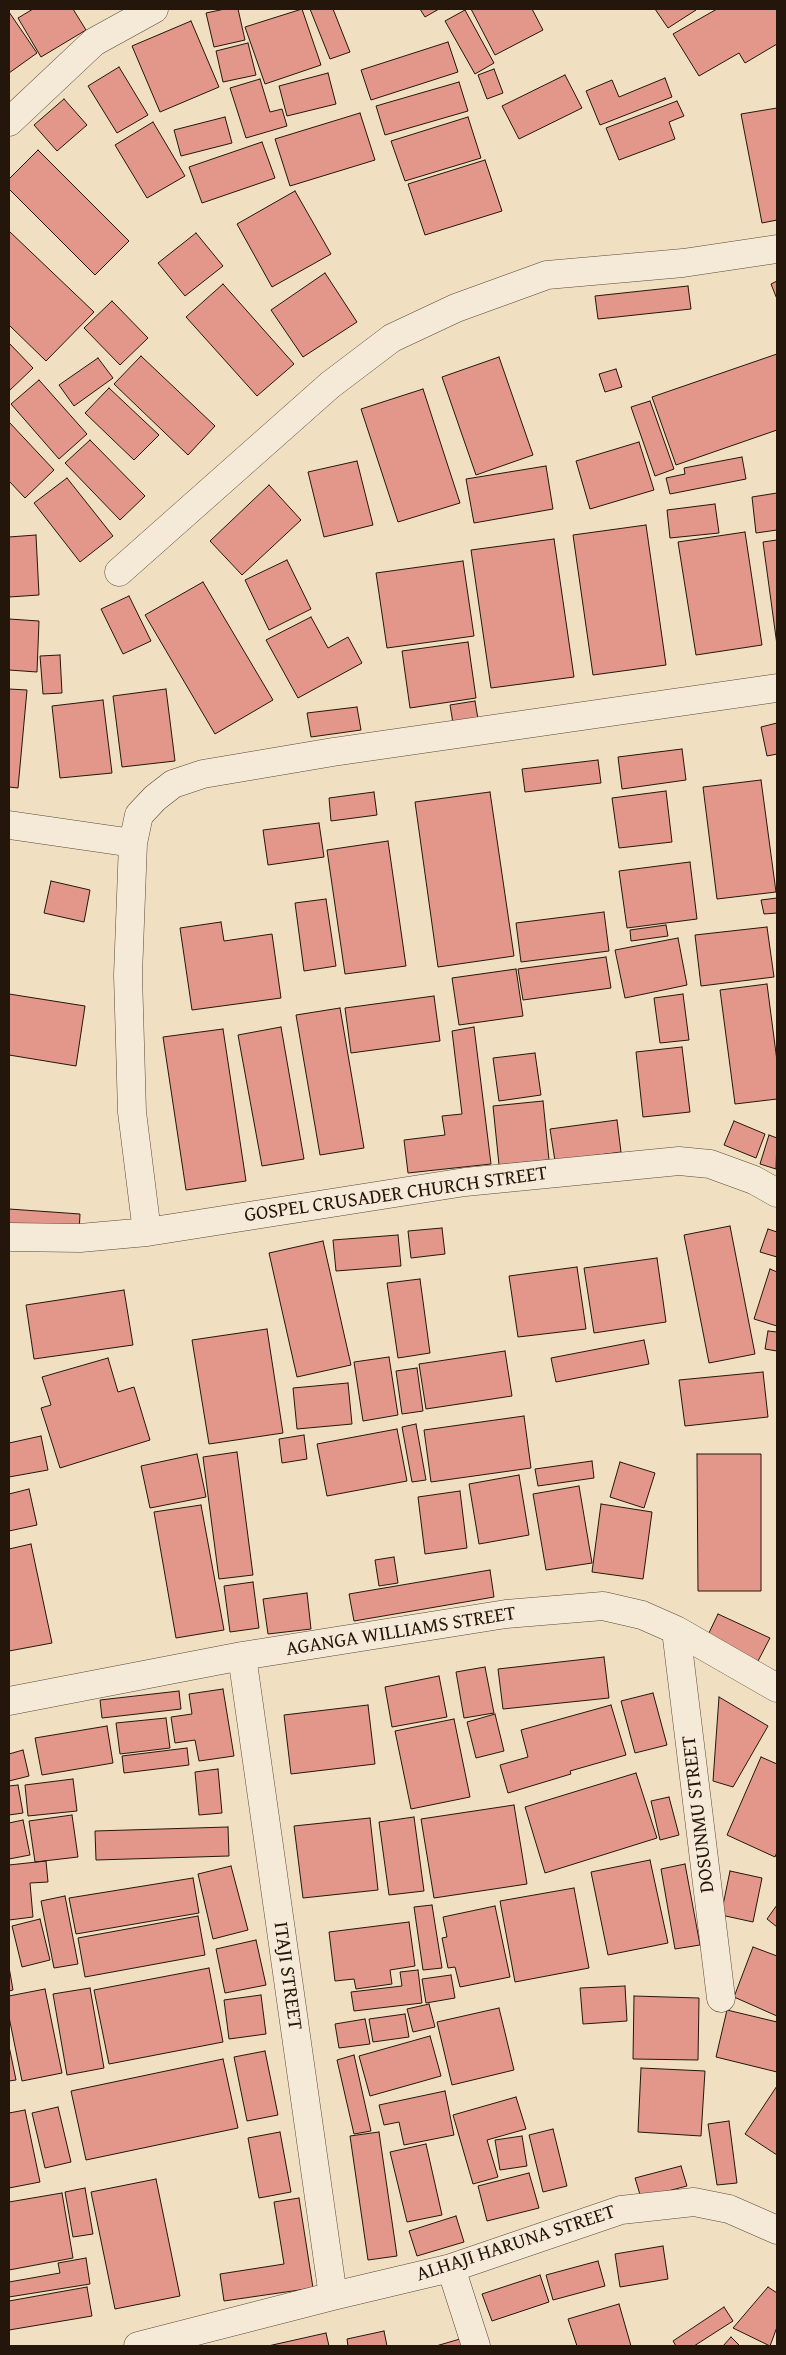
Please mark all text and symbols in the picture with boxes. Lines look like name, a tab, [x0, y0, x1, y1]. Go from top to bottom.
street label: GOSPEL CRUSADER CHURCH STREET	[243, 1162, 549, 1228]
street label: AGANGA WILLIAMS STREET	[284, 1602, 518, 1662]
street label: DOSUNMU STREET	[677, 1734, 721, 1894]
street label: ITAJI STREET	[268, 1920, 306, 2032]
street label: ALHAJI HARUNA STREET	[413, 2200, 619, 2288]

